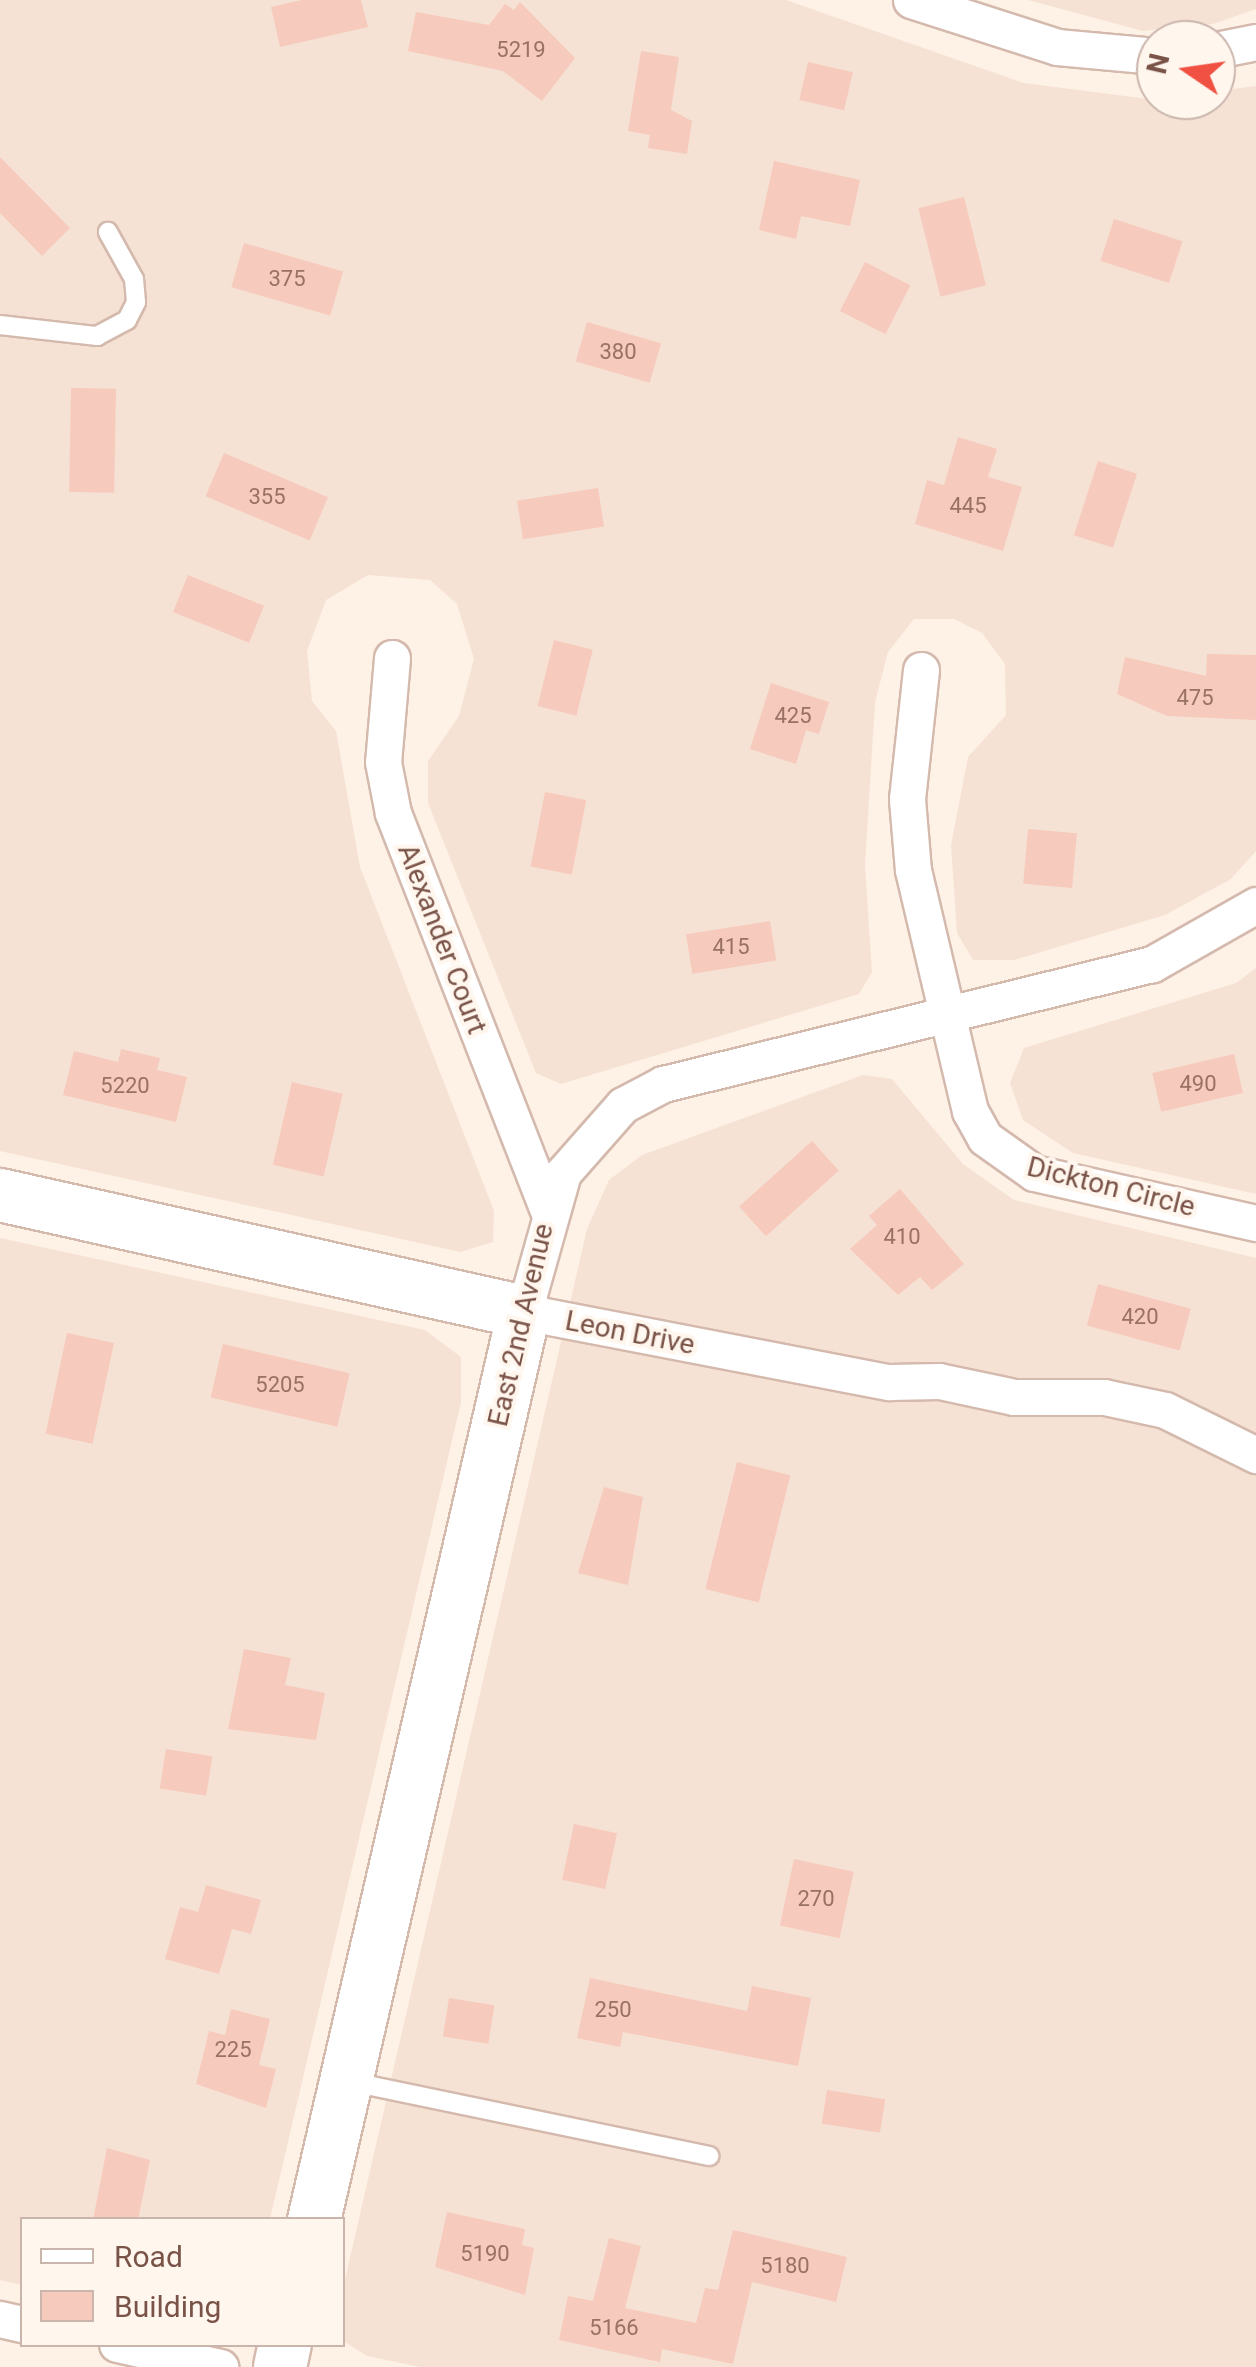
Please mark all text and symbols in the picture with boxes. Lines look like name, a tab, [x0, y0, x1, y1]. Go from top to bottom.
north arrow	[1136, 20, 1236, 120]
house number: 5219	[496, 37, 546, 63]
text: N	[1140, 50, 1177, 77]
house number: 375	[268, 266, 306, 292]
house number: 380	[599, 339, 637, 365]
house number: 355	[248, 484, 286, 510]
house number: 445	[949, 493, 987, 519]
house number: 475	[1176, 685, 1214, 711]
house number: 425	[774, 703, 812, 729]
street label: Alexander Court	[390, 839, 494, 1039]
house number: 415	[712, 934, 750, 960]
house number: 490	[1179, 1071, 1217, 1097]
house number: 5220	[100, 1073, 150, 1099]
street label: Dickton Circle	[1024, 1150, 1198, 1224]
street label: East 2nd Avenue	[481, 1220, 561, 1430]
house number: 410	[883, 1224, 921, 1250]
street label: Leon Drive	[562, 1304, 698, 1362]
house number: 420	[1121, 1304, 1159, 1330]
house number: 5205	[255, 1372, 305, 1398]
house number: 270	[797, 1886, 835, 1912]
house number: 250	[594, 1997, 632, 2023]
house number: 225	[214, 2037, 252, 2063]
legend	[20, 2217, 345, 2347]
text: Road	[114, 2239, 183, 2274]
house number: 5190	[460, 2241, 510, 2267]
house number: 5180	[760, 2253, 810, 2279]
text: Building	[114, 2289, 221, 2324]
house number: 5166	[589, 2315, 639, 2341]

